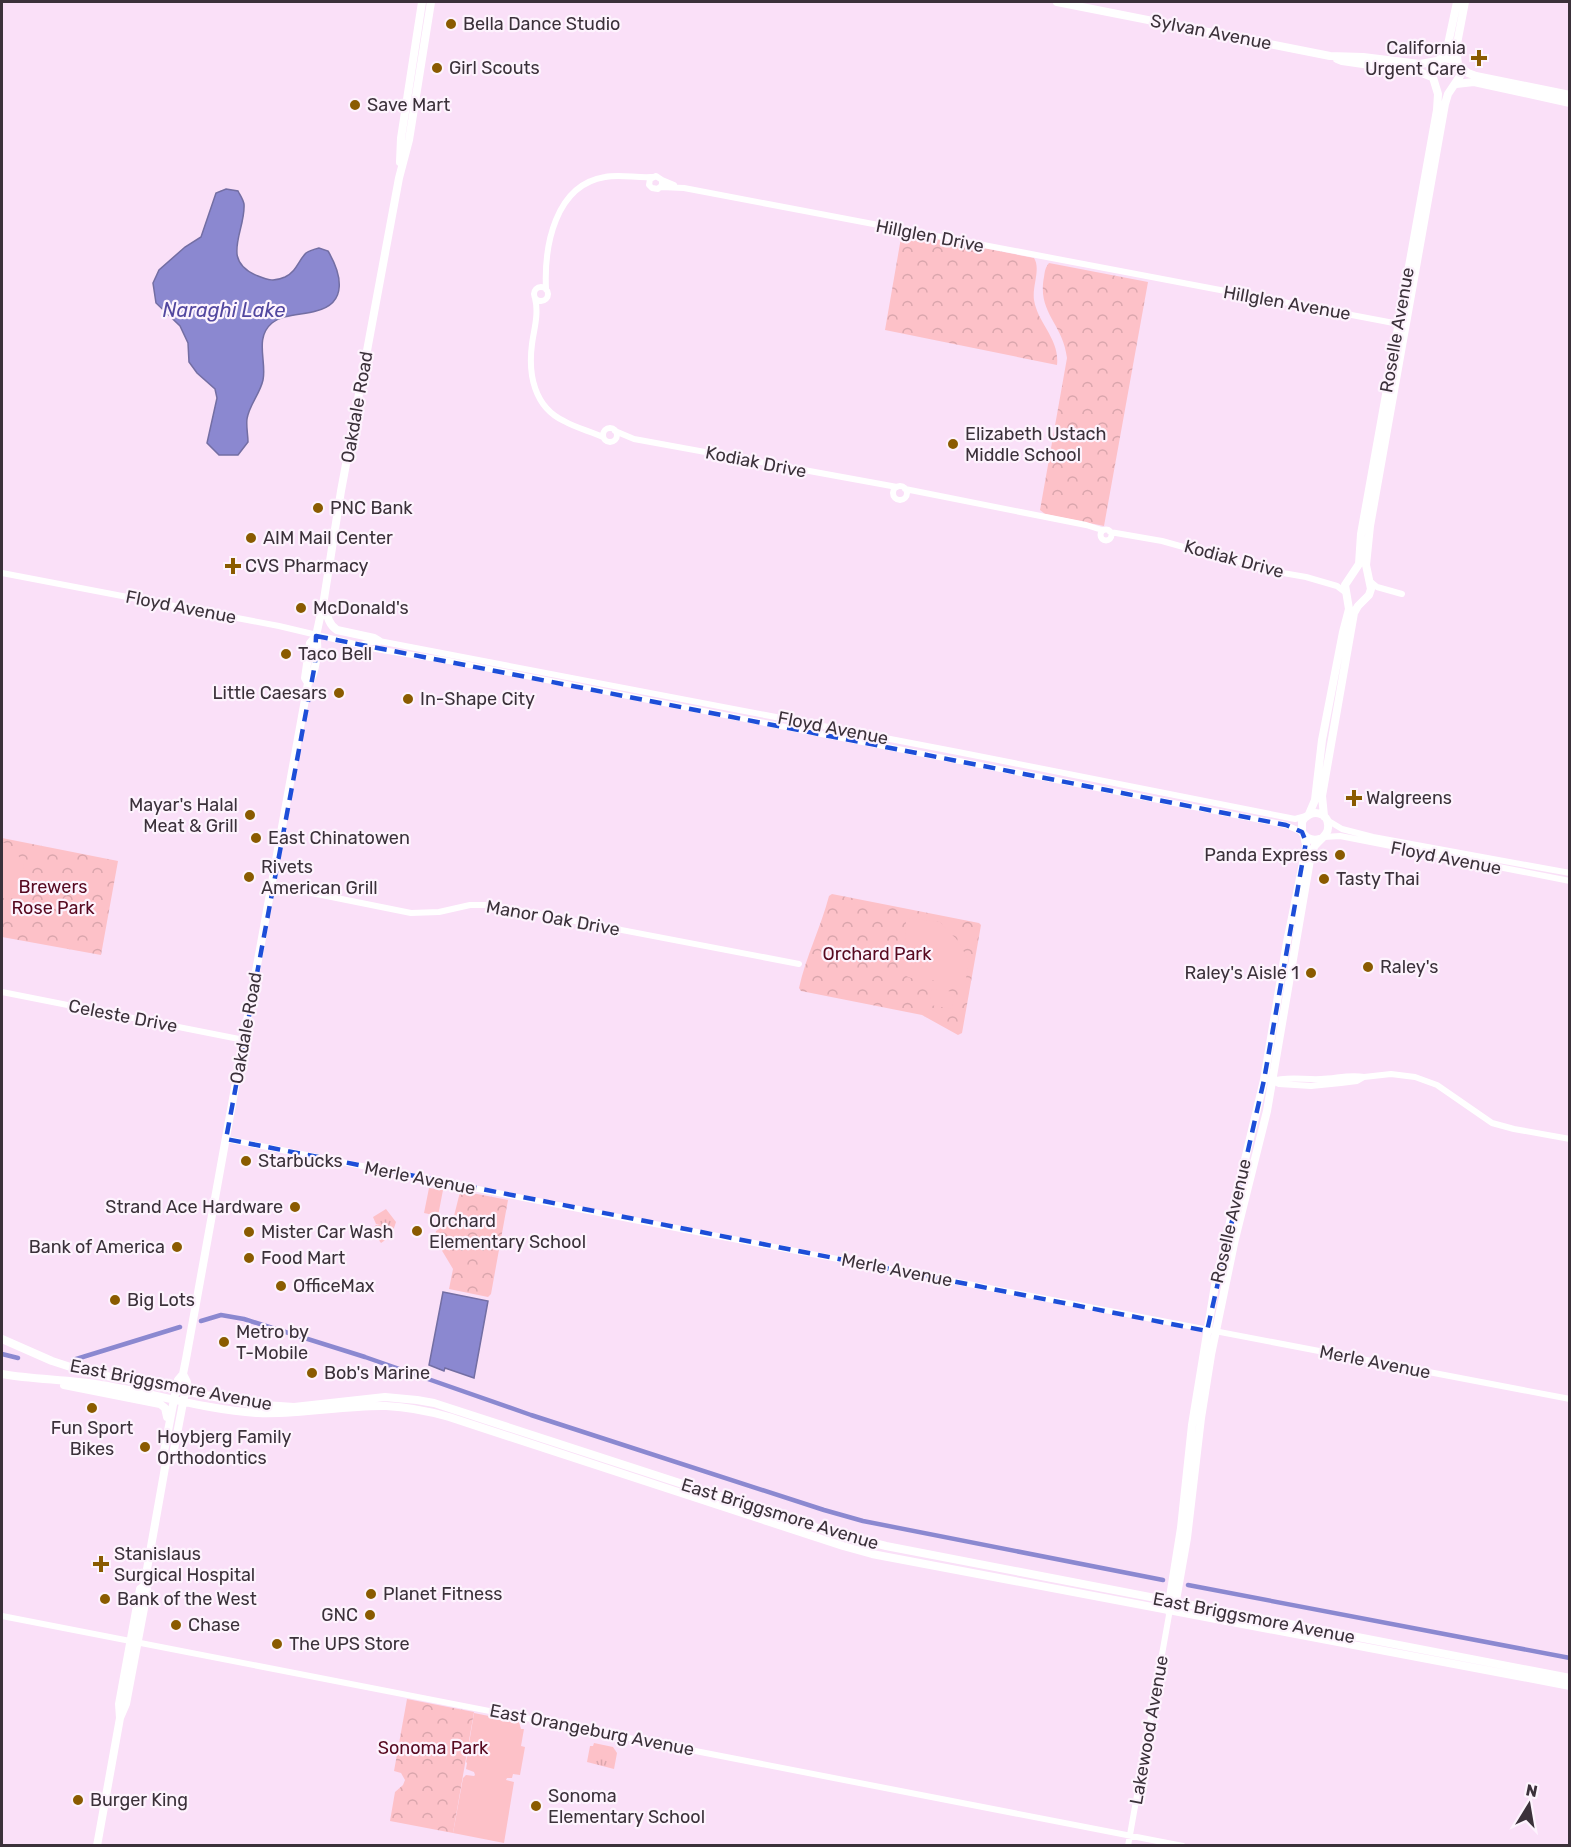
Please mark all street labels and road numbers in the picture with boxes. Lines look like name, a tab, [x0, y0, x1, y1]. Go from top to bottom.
street label: Sylvan Avenue	[1149, 9, 1273, 55]
street label: Hillglen Drive	[874, 215, 986, 257]
street label: Roselle Avenue	[1375, 266, 1419, 394]
street label: Hillglen Avenue	[1222, 281, 1352, 325]
street label: Oakdale Road	[336, 349, 378, 465]
street label: Kodiak Drive	[704, 441, 808, 483]
street label: Kodiak Drive	[1182, 535, 1286, 583]
street label: Floyd Avenue	[124, 586, 238, 628]
street label: Floyd Avenue	[776, 707, 890, 749]
street label: Floyd Avenue	[1389, 837, 1503, 879]
street label: Manor Oak Drive	[484, 895, 622, 941]
street label: Oakdale Road	[225, 970, 267, 1086]
street label: Celeste Drive	[67, 995, 179, 1037]
street label: Merle Avenue	[363, 1156, 477, 1200]
street label: Roselle Avenue	[1206, 1157, 1256, 1285]
street label: Merle Avenue	[840, 1248, 954, 1292]
street label: Merle Avenue	[1318, 1340, 1432, 1384]
street label: East Briggsmore Avenue	[68, 1355, 274, 1415]
street label: East Briggsmore Avenue	[679, 1473, 881, 1555]
street label: East Briggsmore Avenue	[1151, 1588, 1357, 1648]
street label: Lakewood Avenue	[1125, 1654, 1173, 1806]
street label: East Orangeburg Avenue	[488, 1699, 696, 1761]

